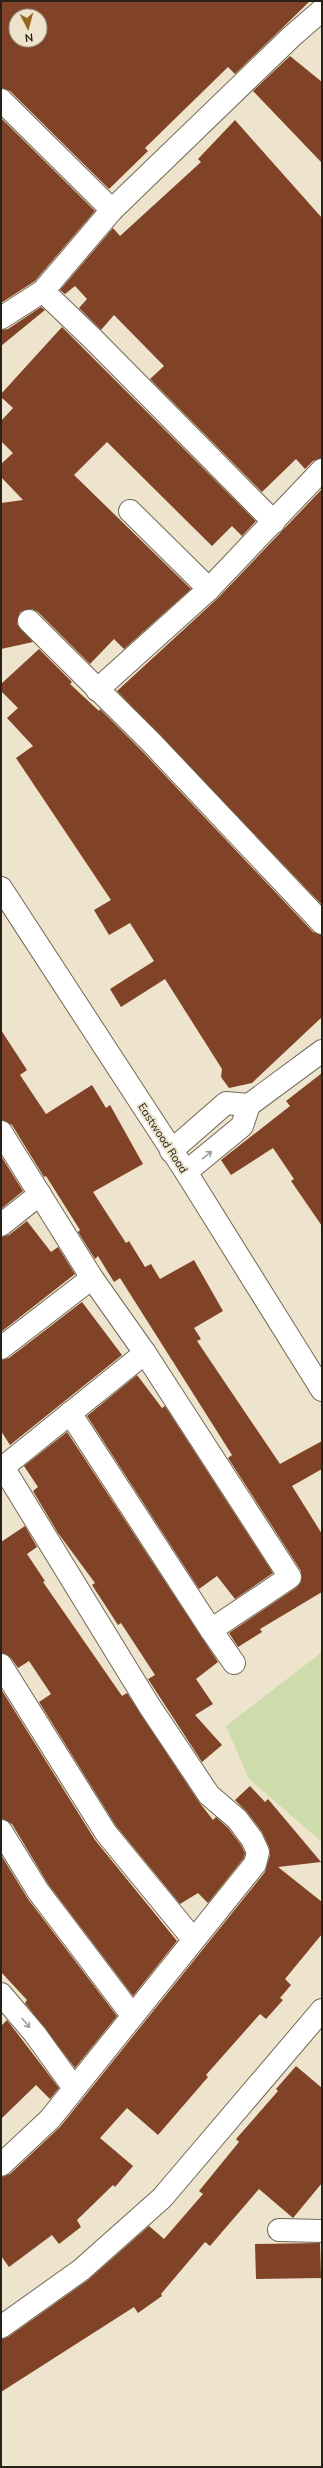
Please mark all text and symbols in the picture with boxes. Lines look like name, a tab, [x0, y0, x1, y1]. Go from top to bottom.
north arrow	[8, 8, 48, 48]
text: N	[24, 31, 34, 45]
street label: Eastwood Road	[135, 1100, 191, 1176]
one-way arrow	[202, 1150, 212, 1159]
one-way arrow	[22, 2018, 31, 2029]

